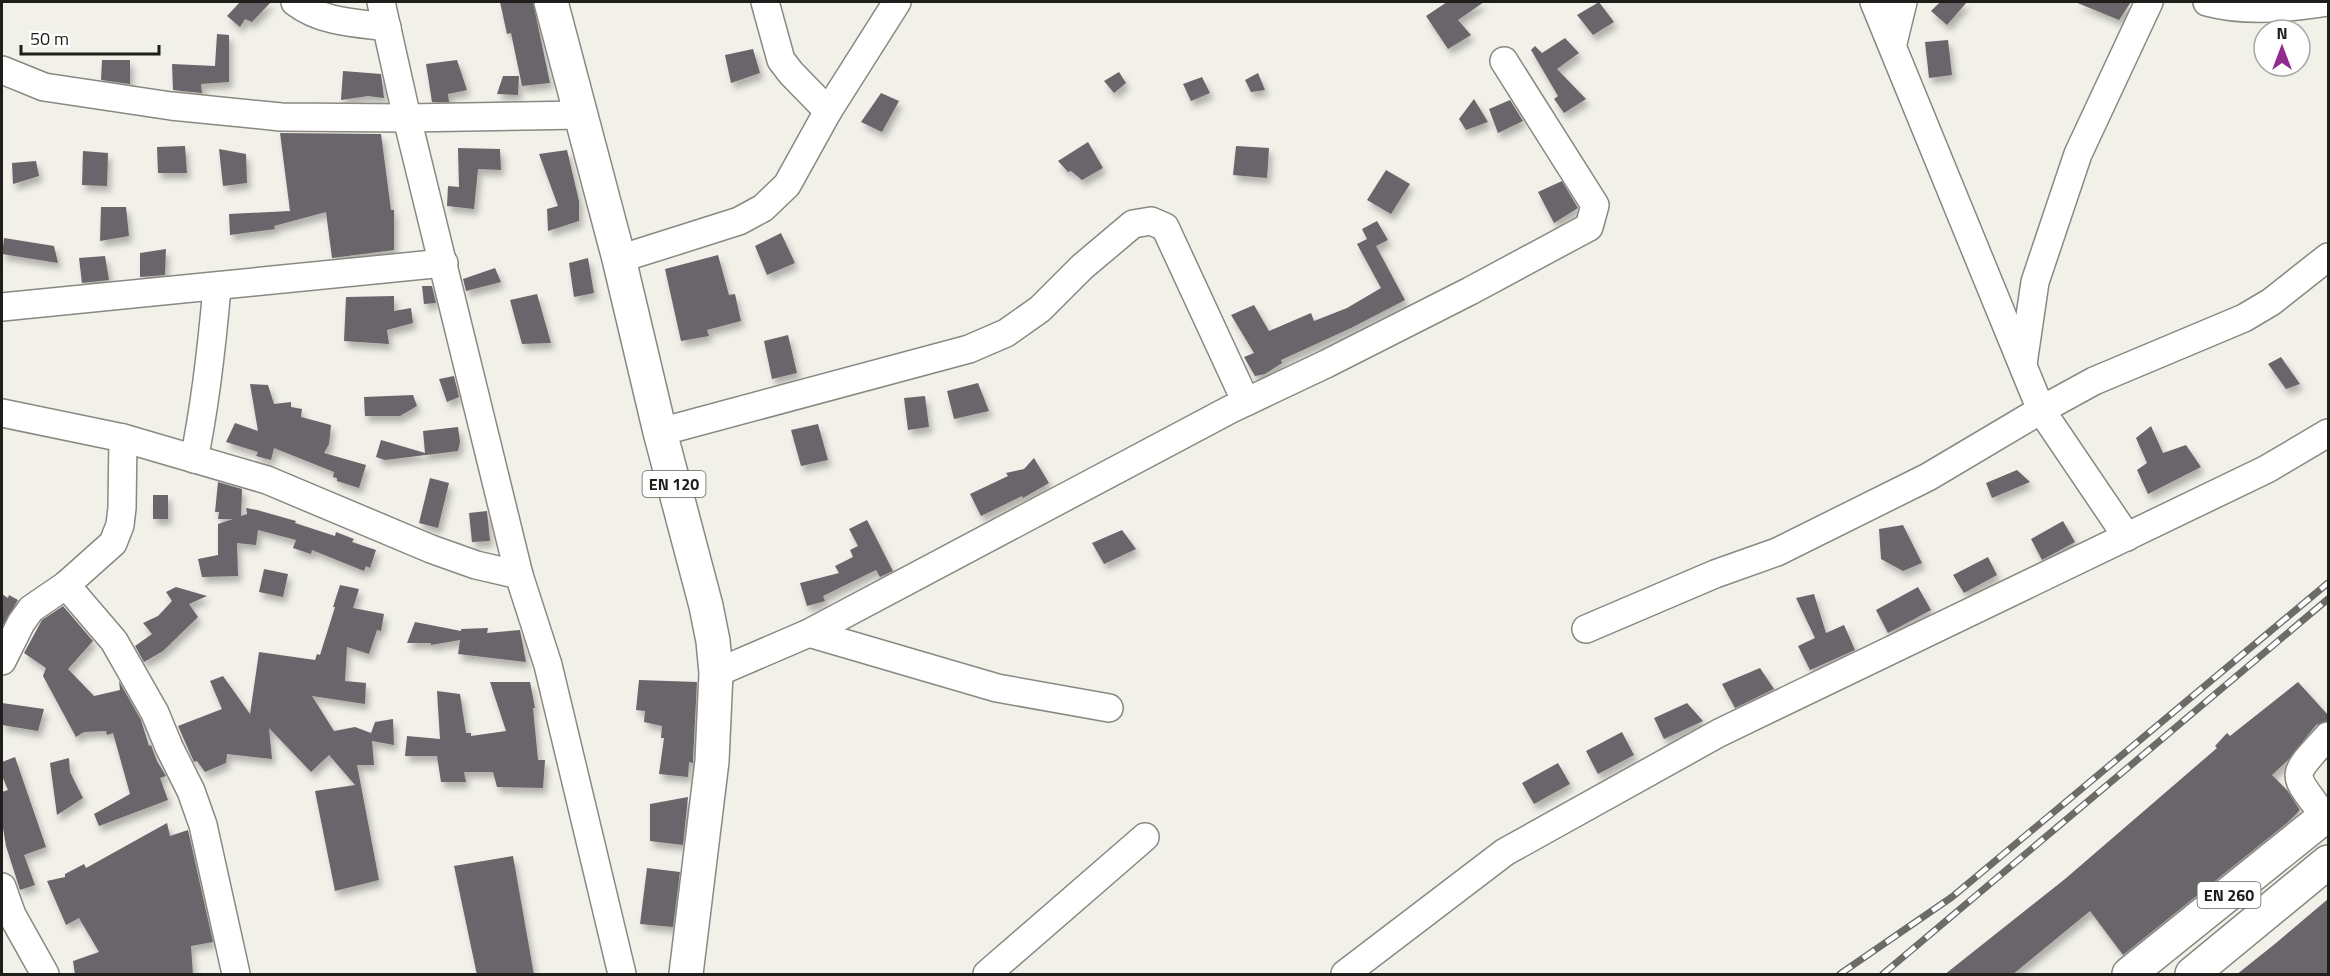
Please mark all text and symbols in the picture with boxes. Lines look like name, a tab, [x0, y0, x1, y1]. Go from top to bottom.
scale bar	[21, 18, 159, 56]
north arrow	[2252, 18, 2312, 78]
text: N	[2276, 21, 2288, 45]
text: 50 m	[30, 25, 69, 52]
road number: EN 120	[642, 471, 706, 497]
road number: EN 260	[2198, 882, 2260, 908]

